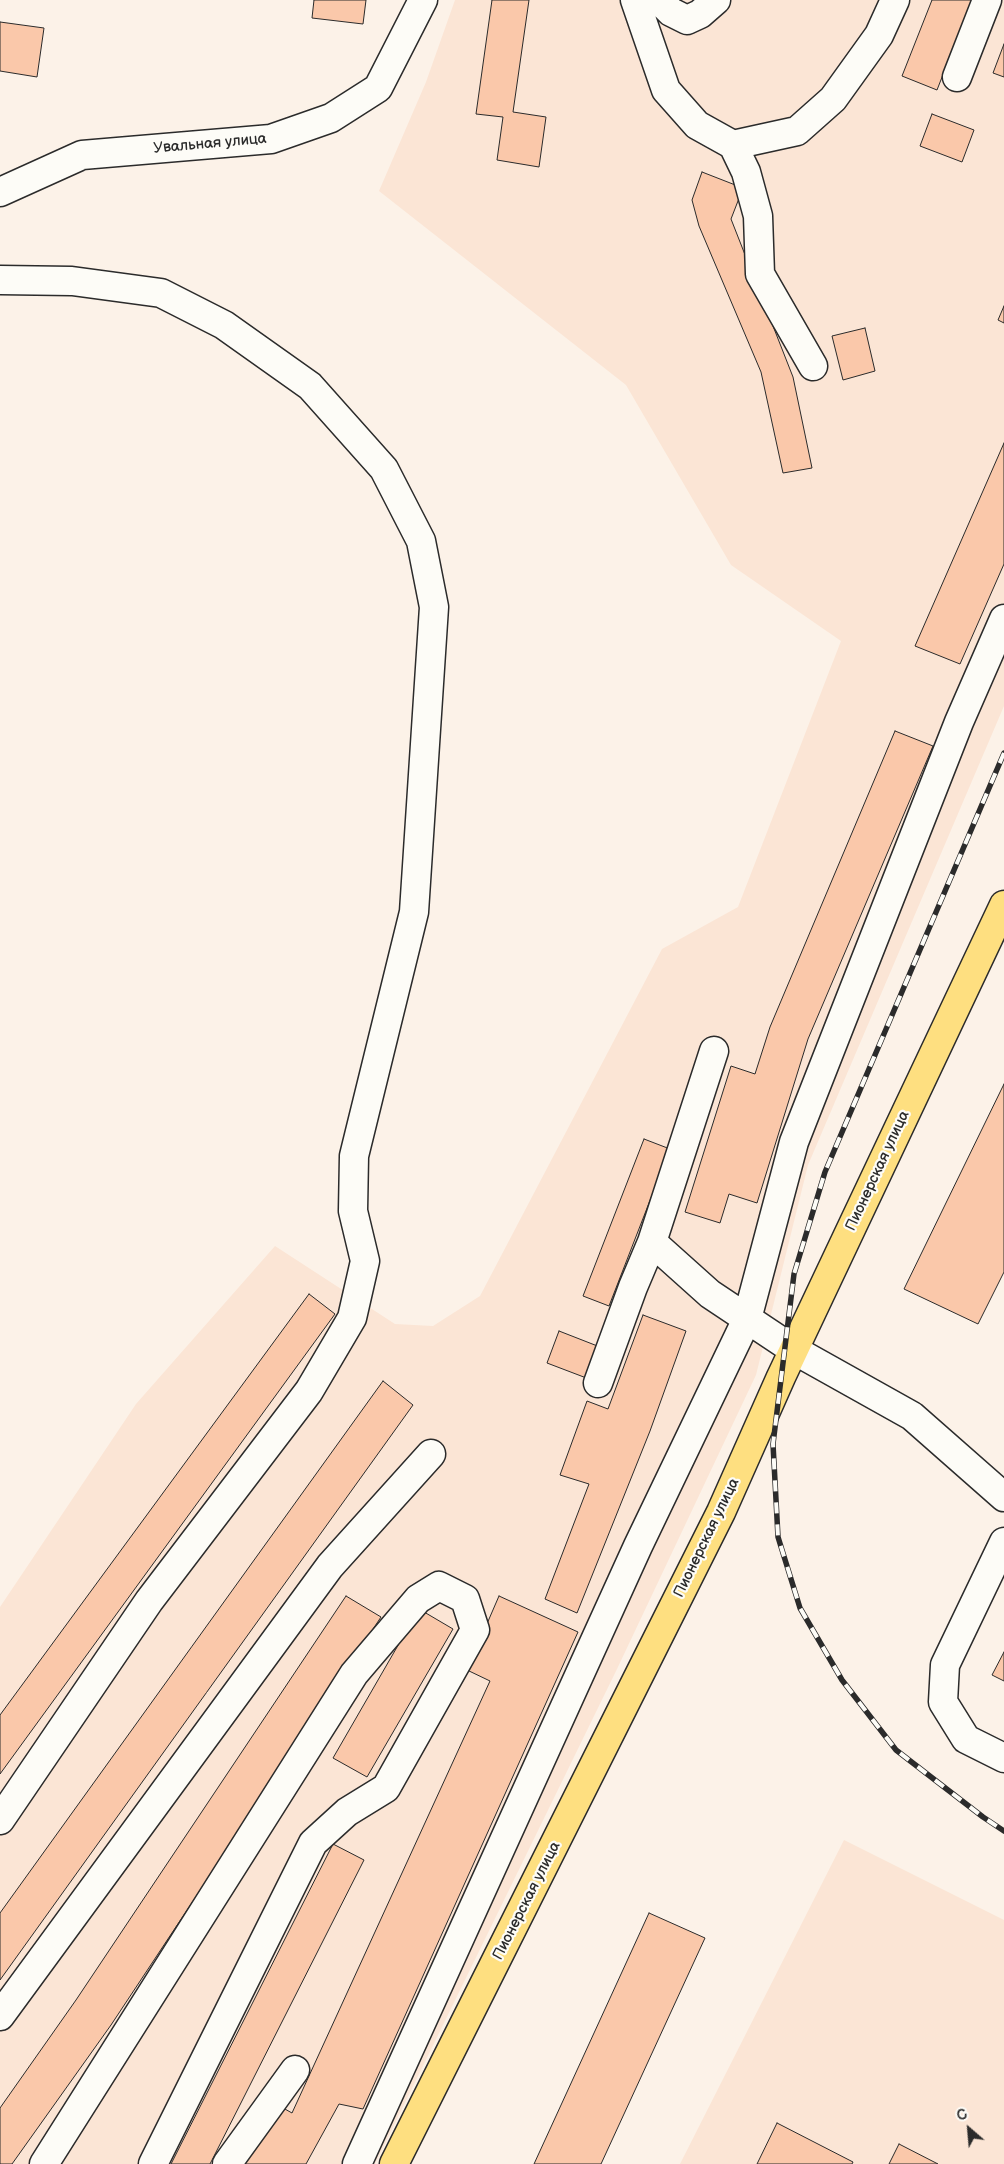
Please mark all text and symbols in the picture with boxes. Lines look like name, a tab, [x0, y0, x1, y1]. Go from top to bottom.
street label: Увальная улица	[153, 130, 267, 158]
street label: Пионерская улица	[842, 1108, 914, 1234]
street label: Пионерская улица	[670, 1475, 744, 1601]
street label: Пионерская улица	[489, 1839, 565, 1963]
north arrow	[944, 2104, 994, 2154]
text: С	[954, 2105, 970, 2125]

